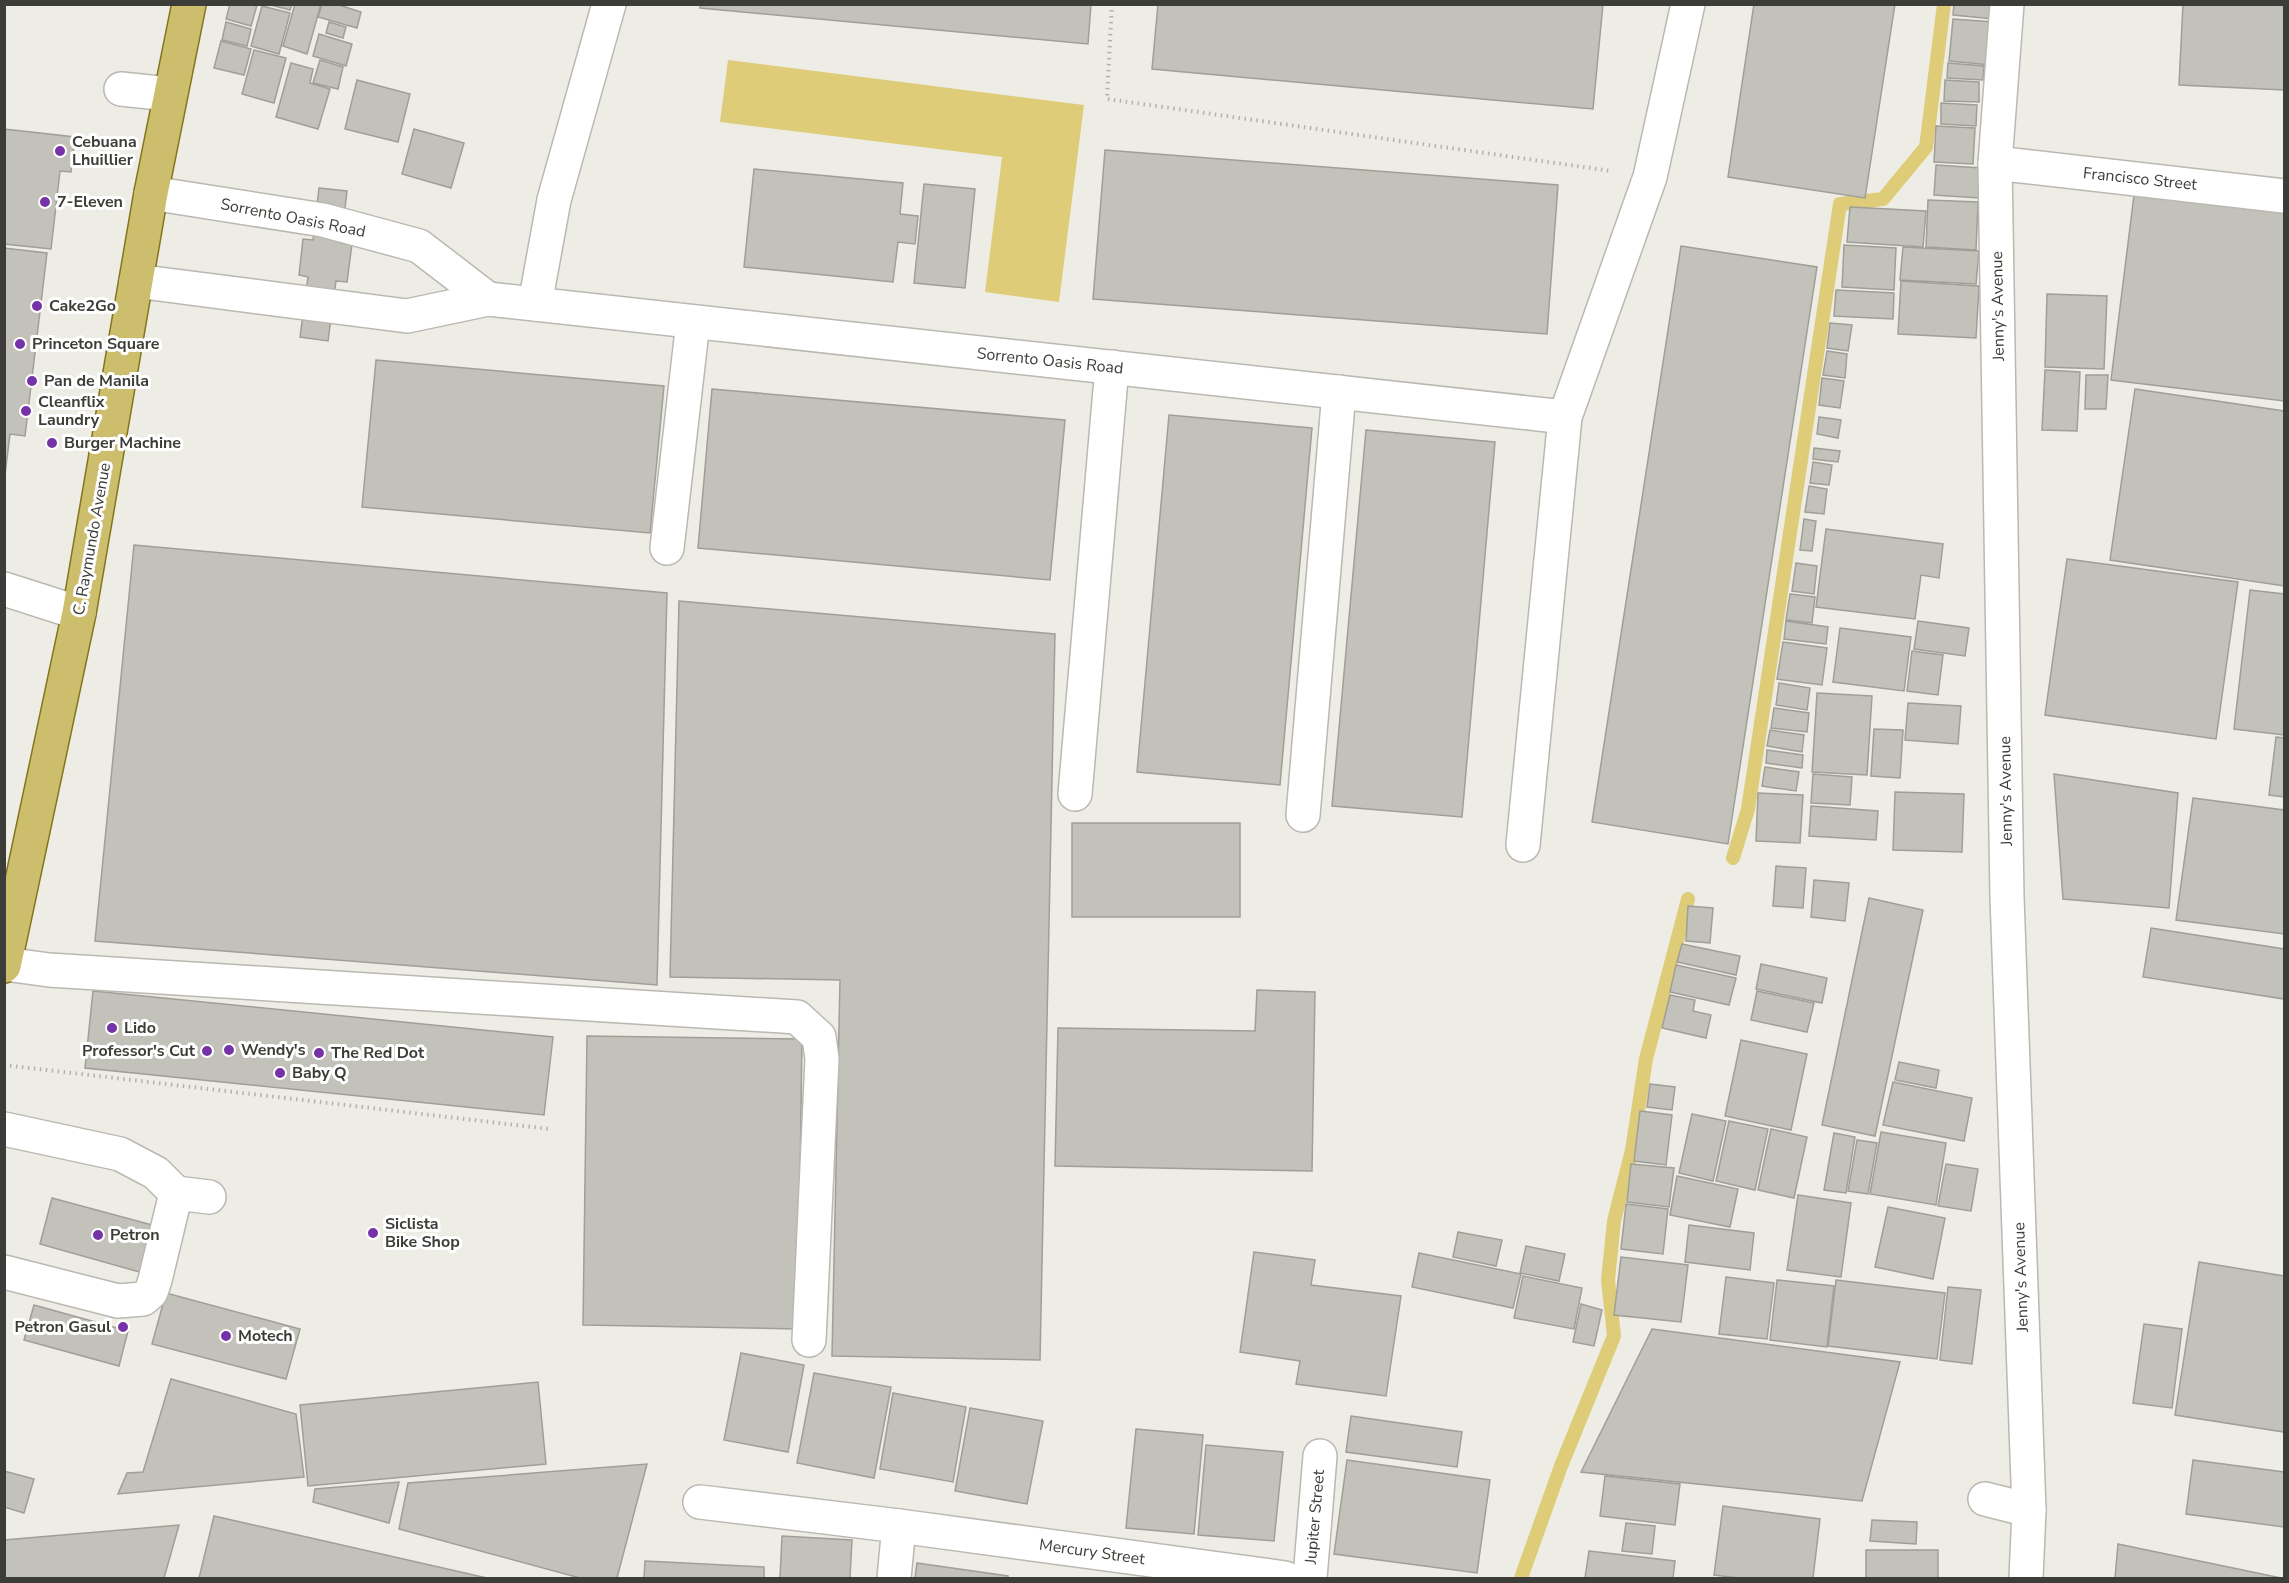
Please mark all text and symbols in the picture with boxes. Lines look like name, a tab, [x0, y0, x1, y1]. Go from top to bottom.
place label: Cebuana Lhuillier	[72, 131, 137, 171]
marker: Cebuana Lhuillier	[53, 144, 67, 158]
street label: Francisco Street	[2082, 162, 2199, 196]
place label: 7-Eleven	[57, 191, 123, 213]
street label: Sorrento Oasis Road	[219, 193, 367, 243]
marker: 7-Eleven	[38, 195, 52, 209]
street label: Jenny's Avenue	[1986, 251, 2010, 362]
place label: Cake2Go	[49, 295, 116, 317]
marker: Cake2Go	[30, 299, 44, 313]
place label: Princeton Square	[32, 333, 160, 355]
marker: Princeton Square	[13, 337, 27, 351]
street label: Sorrento Oasis Road	[976, 342, 1124, 380]
place label: Pan de Manila	[44, 370, 149, 392]
marker: Pan de Manila	[25, 374, 39, 388]
place label: Cleanflix Laundry	[38, 391, 105, 431]
marker: Cleanflix Laundry	[19, 404, 33, 418]
place label: Burger Machine	[64, 432, 181, 454]
marker: Burger Machine	[45, 436, 59, 450]
street label: C. Raymundo Avenue	[68, 461, 116, 617]
street label: Jenny's Avenue	[1994, 736, 2018, 847]
place label: Lido	[124, 1017, 156, 1039]
marker: Lido	[105, 1021, 119, 1035]
place label: Wendy's	[241, 1039, 306, 1061]
place label: Professor's Cut	[82, 1040, 196, 1062]
place label: The Red Dot	[331, 1042, 425, 1064]
marker: Wendy's	[222, 1043, 236, 1057]
marker: Professor's Cut	[200, 1044, 214, 1058]
marker: The Red Dot	[312, 1046, 326, 1060]
place label: Baby Q	[292, 1062, 347, 1084]
marker: Baby Q	[273, 1066, 287, 1080]
place label: Siclista Bike Shop	[385, 1213, 460, 1253]
street label: Jenny's Avenue	[2008, 1222, 2034, 1333]
place label: Petron	[110, 1224, 160, 1246]
marker: Siclista Bike Shop	[366, 1226, 380, 1240]
marker: Petron	[91, 1228, 105, 1242]
place label: Petron Gasul	[14, 1316, 111, 1338]
marker: Petron Gasul	[116, 1320, 130, 1334]
place label: Motech	[238, 1325, 293, 1347]
marker: Motech	[219, 1329, 233, 1343]
street label: Jupiter Street	[1300, 1468, 1330, 1566]
street label: Mercury Street	[1038, 1534, 1147, 1570]

